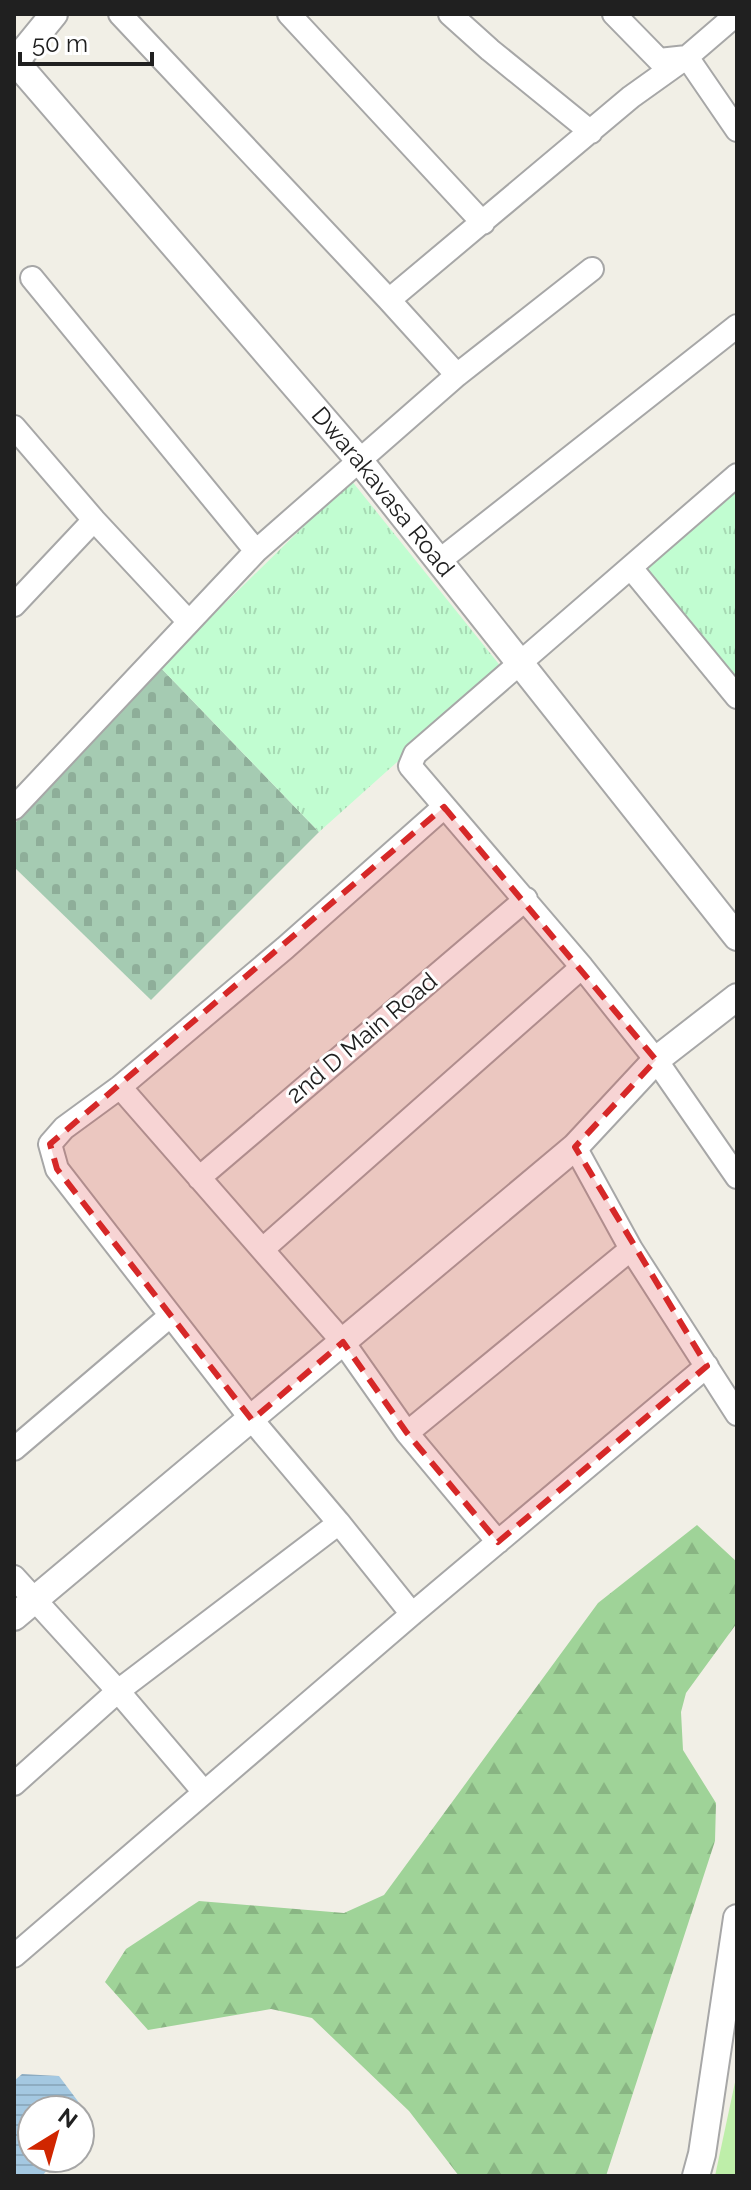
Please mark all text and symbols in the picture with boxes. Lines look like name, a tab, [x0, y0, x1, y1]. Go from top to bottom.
scale bar	[20, 16, 152, 66]
text: 50 m	[32, 29, 88, 58]
street label: Dwarakavasa Road	[306, 401, 461, 582]
street label: 2nd D Main Road	[280, 966, 443, 1109]
north arrow	[16, 2094, 96, 2174]
text: N	[54, 2103, 83, 2133]

